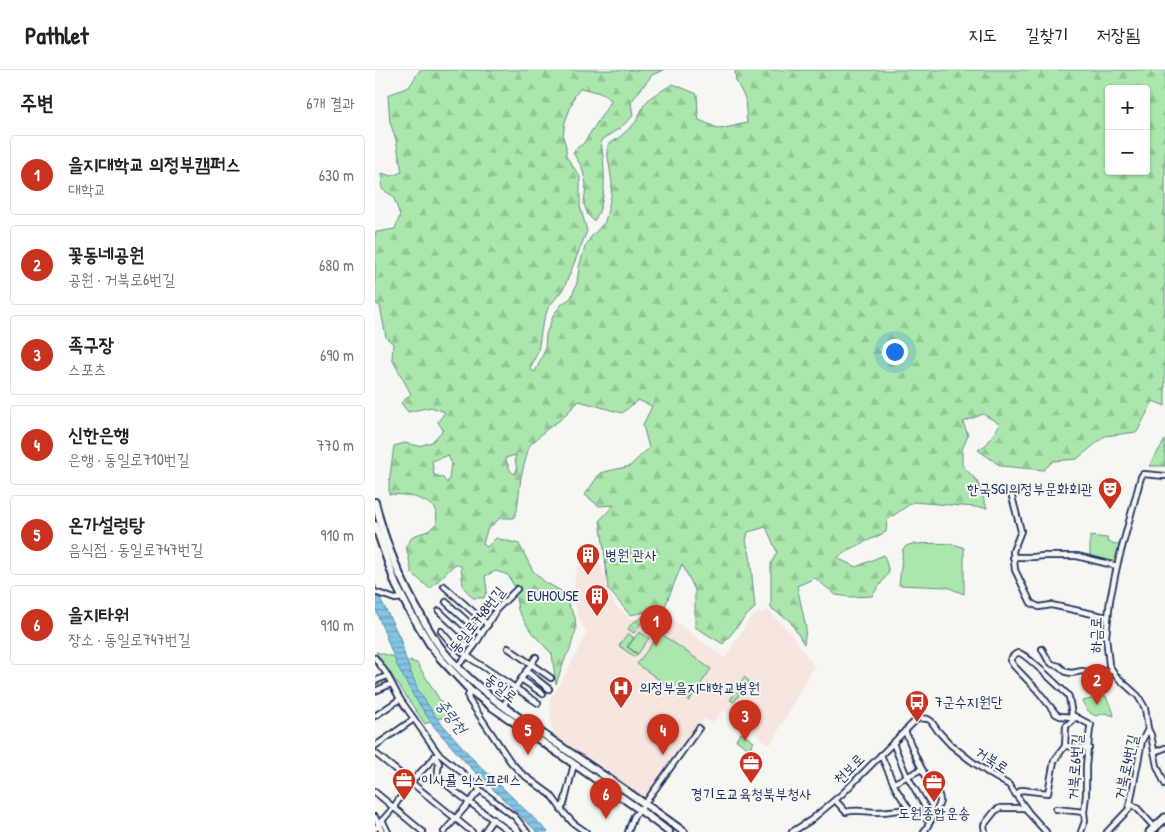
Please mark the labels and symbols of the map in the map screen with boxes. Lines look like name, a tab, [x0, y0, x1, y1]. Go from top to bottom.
your location	[882, 339, 908, 365]
theatre icon: 한국SGI의정부문화회관	[1097, 476, 1123, 510]
place label: 한국SGI의정부문화회관	[967, 478, 1093, 499]
building icon: 병원 관사	[575, 542, 601, 576]
place label: 병원 관사	[605, 544, 657, 565]
street label: 동일로748번길	[444, 582, 509, 658]
building icon: EUHOUSE	[584, 583, 610, 617]
place label: EUHOUSE	[527, 585, 579, 606]
pin: 1	[640, 605, 672, 646]
street label: 하금로	[1085, 617, 1106, 653]
pin: 2	[1081, 664, 1113, 705]
street label: 동일로	[481, 668, 522, 707]
hospital icon: 의정부을지대학교병원	[608, 675, 634, 709]
place label: 의정부을지대학교병원	[639, 677, 760, 698]
bus stop icon: 7군수지원단	[904, 689, 930, 723]
place label: 7군수지원단	[935, 691, 1003, 712]
water label: 중랑천	[431, 694, 474, 740]
pin: 3	[729, 700, 761, 741]
pin: 5	[512, 714, 544, 755]
pin: 4	[647, 714, 679, 755]
street label: 거북로4번길	[1108, 732, 1143, 801]
street label: 거북로6번길	[1062, 733, 1087, 801]
street label: 거북로	[971, 741, 1013, 778]
street label: 천보로	[828, 748, 869, 789]
office icon: 경기도교육청북부청사	[738, 750, 764, 784]
office icon: 이사콜 익스프레스	[391, 767, 417, 801]
place label: 이사콜 익스프레스	[421, 769, 521, 790]
office icon: 도원종합운송	[921, 769, 947, 803]
pin: 6	[590, 778, 622, 819]
place label: 경기도교육청북부청사	[691, 783, 811, 804]
place label: 도원종합운송	[898, 802, 970, 823]

